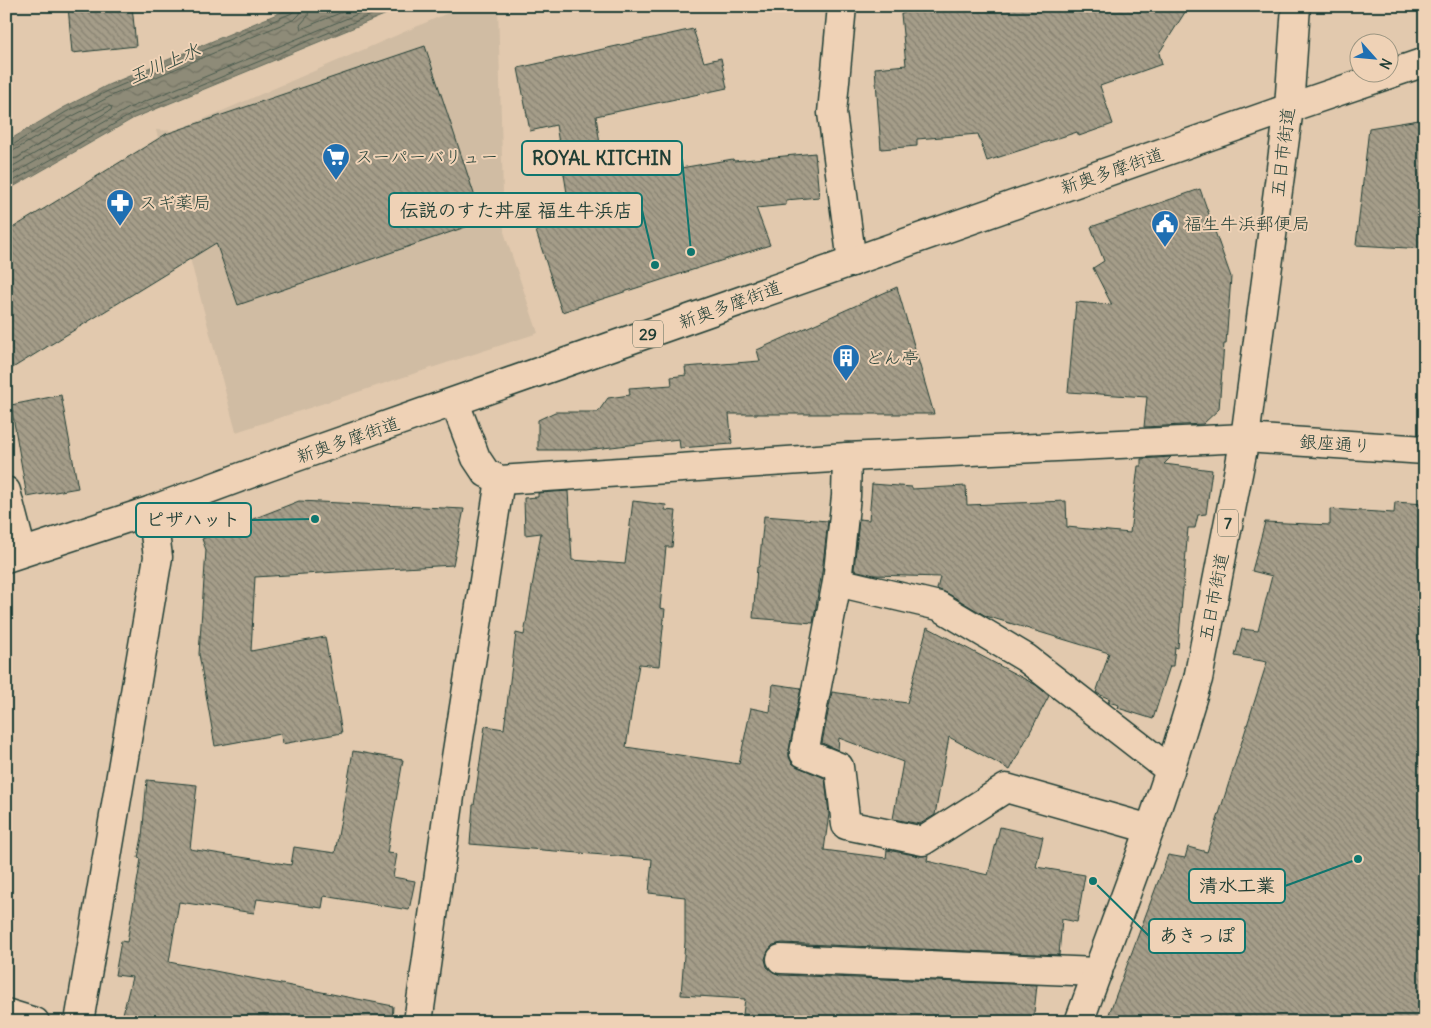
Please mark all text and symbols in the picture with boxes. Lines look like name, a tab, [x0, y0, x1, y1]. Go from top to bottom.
north arrow	[1348, 32, 1398, 82]
water label: 玉川上水	[124, 37, 204, 89]
text: N	[1375, 56, 1396, 72]
street label: 五日市街道	[1266, 106, 1299, 198]
callout: ROYAL KITCHIN	[522, 141, 682, 175]
supermarket icon: スーパーバリュー	[321, 142, 351, 181]
street label: 新奥多摩街道	[1057, 142, 1167, 199]
place label: スーパーバリュー	[355, 145, 498, 168]
text: ROYAL KITCHIN	[532, 146, 672, 170]
pharmacy icon: スギ薬局	[105, 188, 135, 227]
place label: スギ薬局	[139, 191, 211, 214]
callout: 伝説のすた丼屋 福生牛浜店	[389, 193, 642, 227]
text: 伝説のすた丼屋 福生牛浜店	[400, 198, 632, 222]
public building icon: 福生牛浜郵便局	[1150, 209, 1180, 248]
place label: 福生牛浜郵便局	[1184, 212, 1310, 235]
street label: 新奥多摩街道	[675, 275, 785, 334]
road number: 29	[633, 320, 663, 348]
building icon: どん亭	[831, 343, 861, 382]
place label: どん亭	[865, 346, 919, 369]
street label: 新奥多摩街道	[293, 411, 403, 468]
street label: 銀座通り	[1298, 430, 1372, 457]
callout: ピザハット	[136, 503, 251, 537]
text: ピザハット	[145, 507, 241, 531]
road number: 7	[1218, 509, 1238, 536]
street label: 五日市街道	[1194, 551, 1233, 643]
callout: 清水工業	[1189, 869, 1285, 903]
text: 清水工業	[1199, 873, 1275, 897]
callout: あきっぽ	[1149, 919, 1245, 953]
text: あきっぽ	[1159, 923, 1235, 947]

